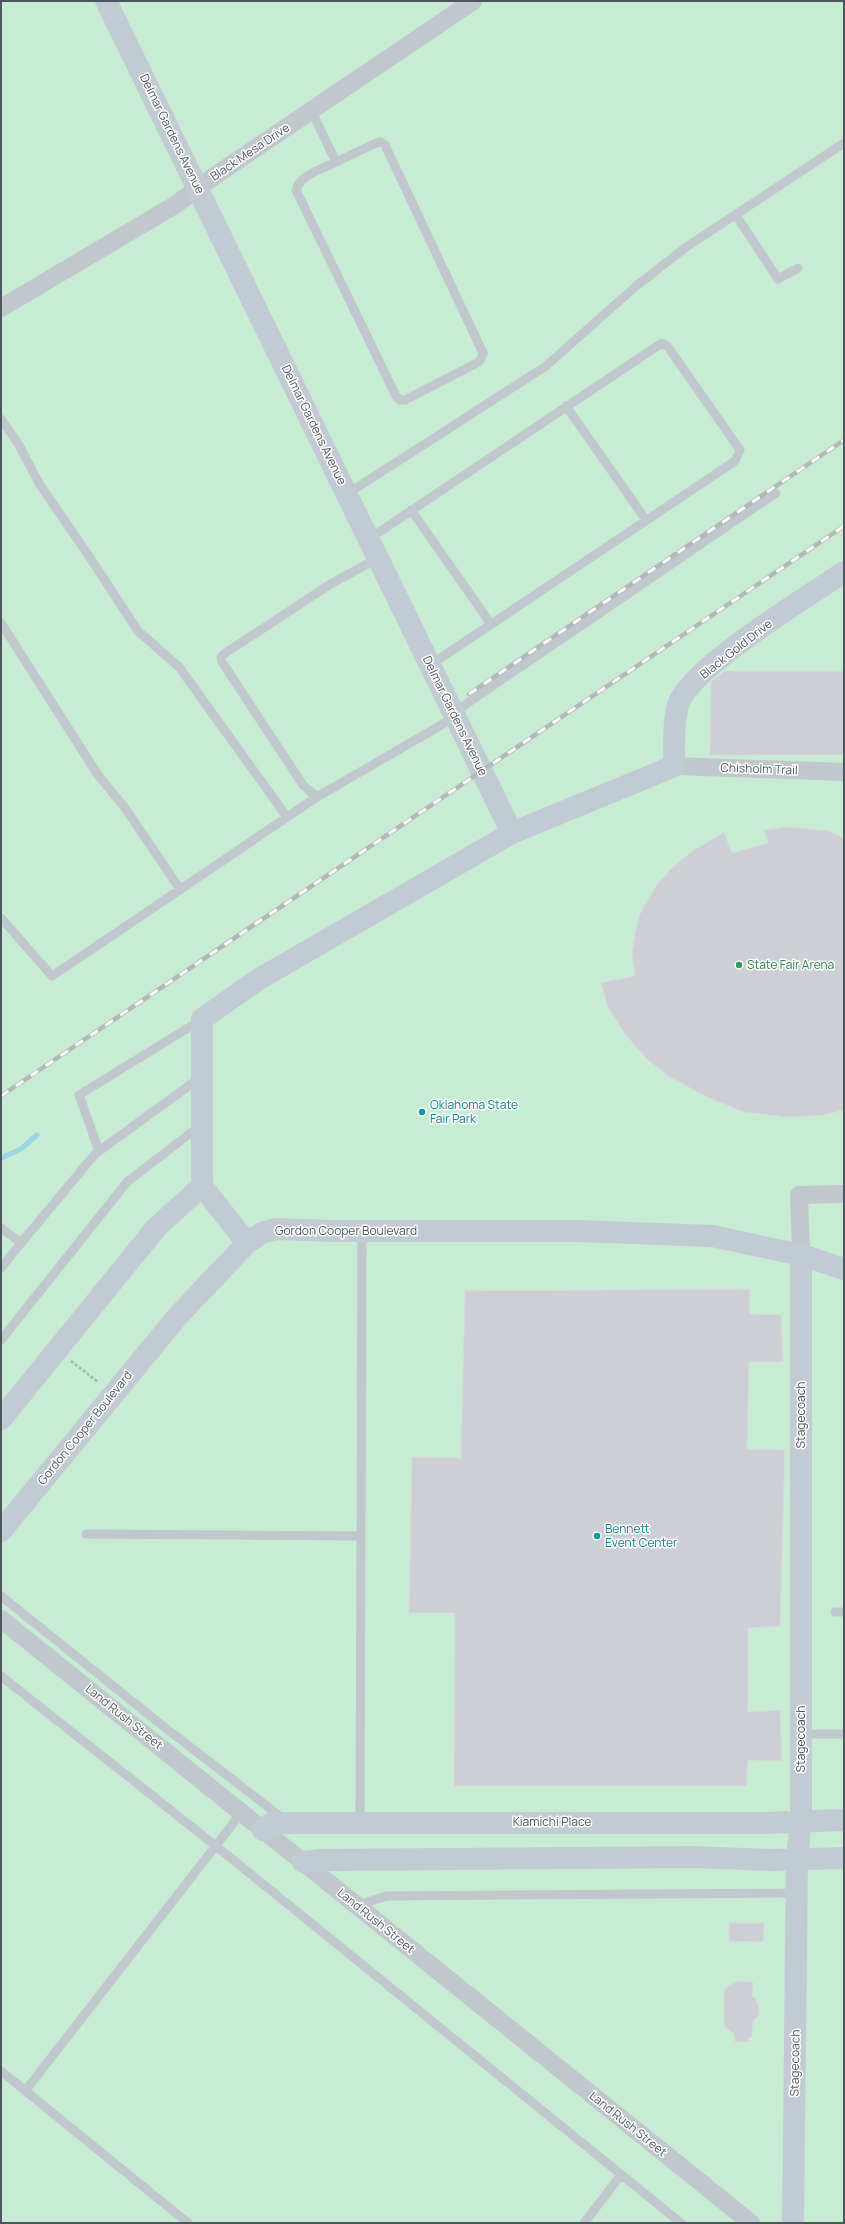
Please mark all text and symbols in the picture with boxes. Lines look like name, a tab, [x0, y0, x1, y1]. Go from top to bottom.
street label: Delmar Gardens Avenue	[136, 71, 209, 197]
street label: Black Mesa Drive	[207, 119, 293, 184]
street label: Delmar Gardens Avenue	[278, 362, 351, 488]
street label: Black Gold Drive	[696, 615, 775, 682]
street label: Delmar Gardens Avenue	[419, 653, 492, 779]
street label: Chisholm Trail	[720, 759, 798, 778]
place label: State Fair Arena	[747, 956, 834, 973]
marker: State Fair Arena	[734, 960, 744, 970]
place label: Oklahoma State Fair Park	[430, 1096, 518, 1127]
marker: Oklahoma State Fair Park	[417, 1107, 427, 1117]
street label: Gordon Cooper Boulevard	[275, 1222, 417, 1239]
street label: Gordon Cooper Boulevard	[33, 1367, 136, 1488]
street label: Stagecoach	[792, 1382, 809, 1449]
place label: Bennett Event Center	[605, 1520, 678, 1551]
marker: Bennett Event Center	[592, 1531, 602, 1541]
street label: Land Rush Street	[82, 1680, 167, 1753]
street label: Stagecoach	[792, 1706, 809, 1773]
street label: Kiamichi Place	[513, 1813, 591, 1830]
street label: Land Rush Street	[334, 1884, 419, 1957]
street label: Stagecoach	[785, 2029, 804, 2097]
street label: Land Rush Street	[586, 2087, 671, 2160]

